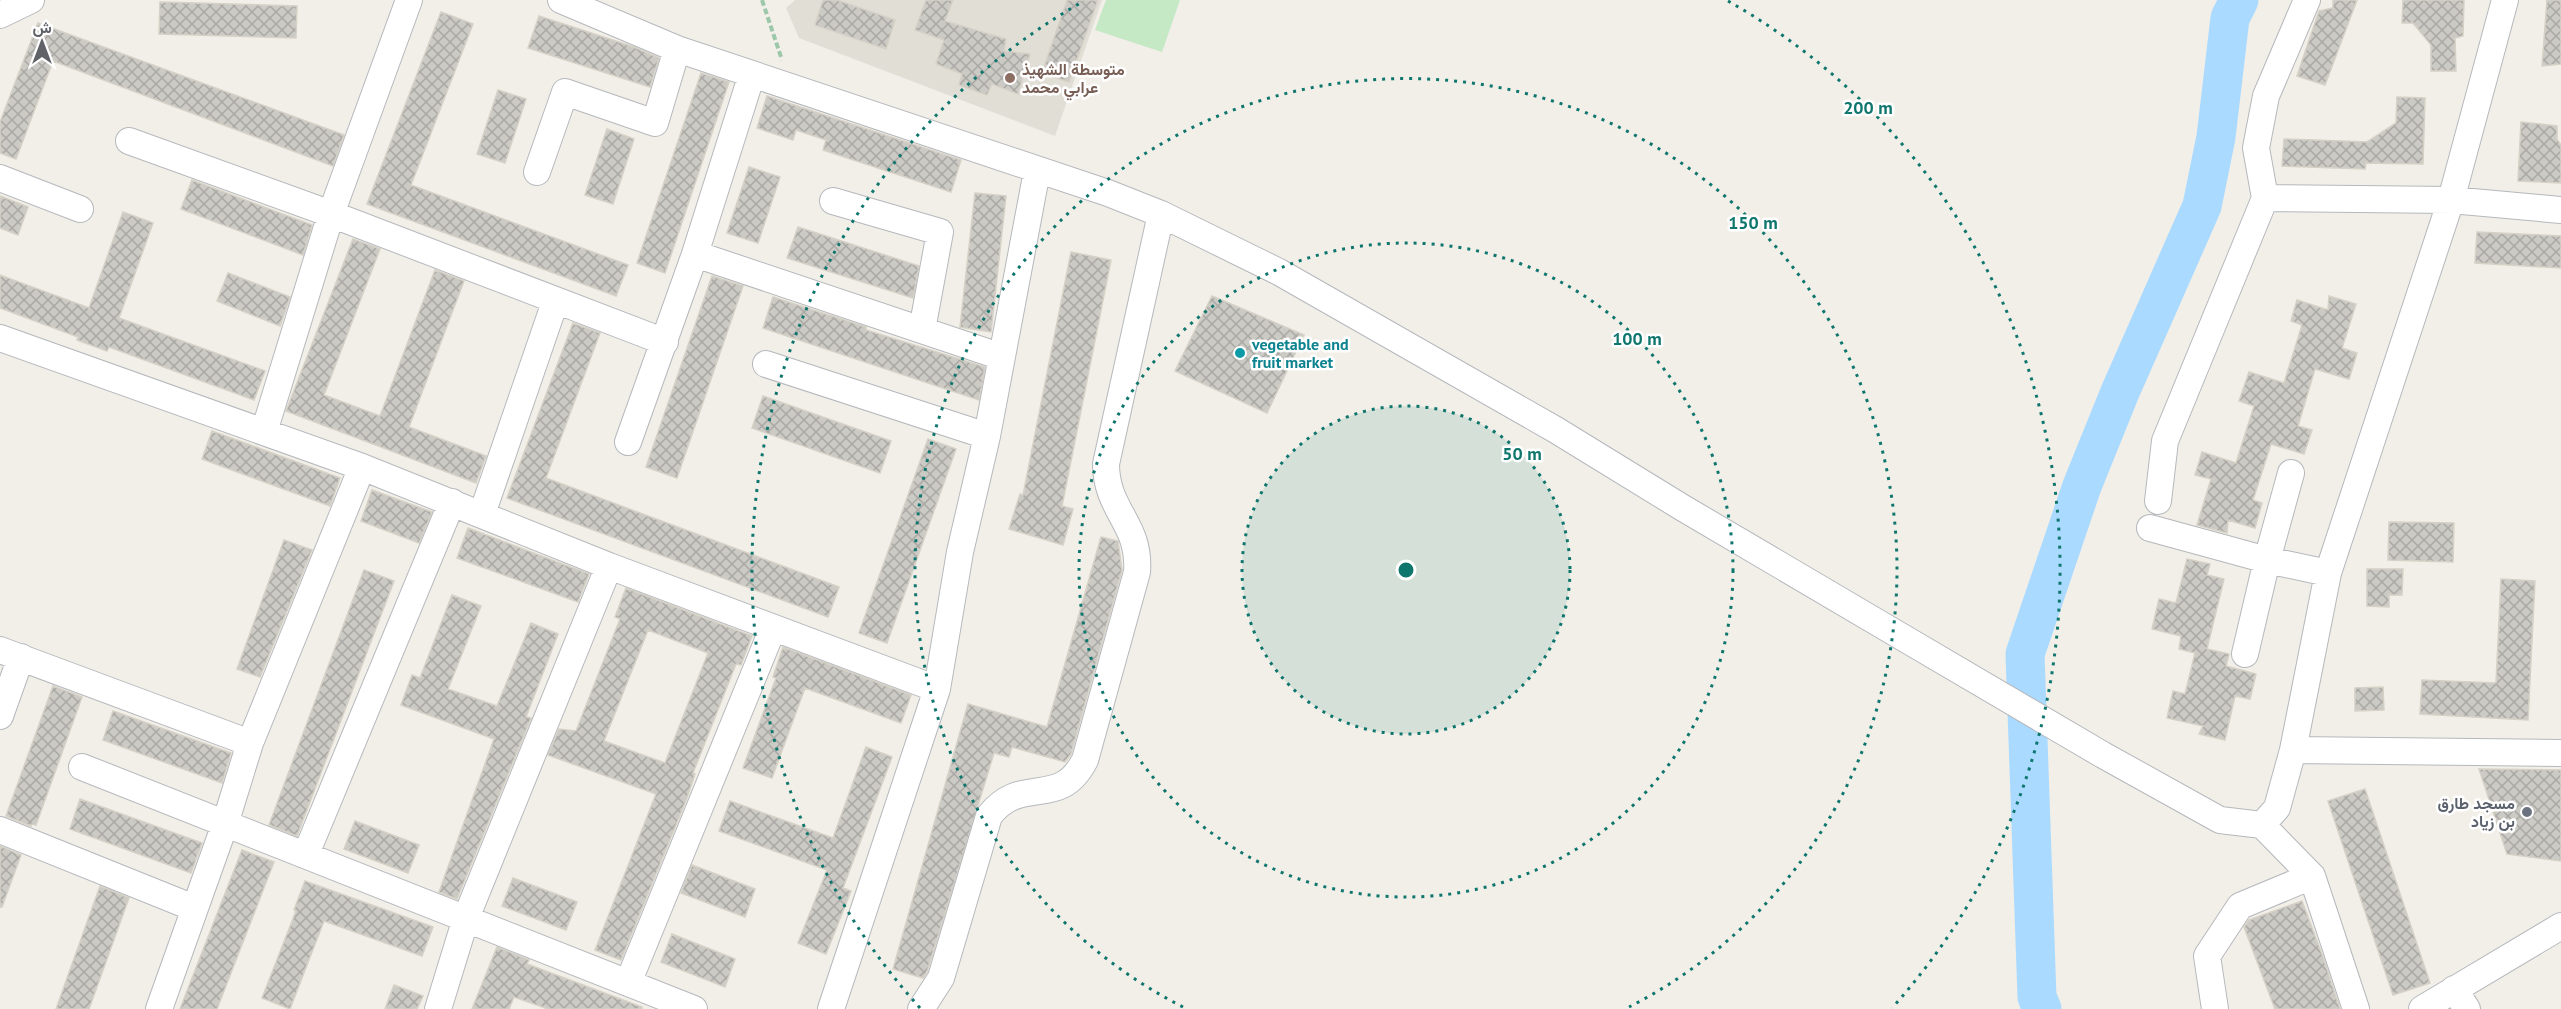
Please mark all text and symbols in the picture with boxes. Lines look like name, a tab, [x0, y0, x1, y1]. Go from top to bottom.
north arrow	[12, 12, 72, 72]
text: ش	[32, 17, 52, 37]
place label: متوسطة الشهيذ عرابي محمد	[1022, 59, 1125, 101]
marker: متوسطة الشهيذ عرابي محمد	[1003, 71, 1017, 85]
text: 200 m	[1843, 96, 1893, 119]
text: 150 m	[1728, 211, 1778, 234]
text: 100 m	[1612, 327, 1662, 350]
place label: vegetable and fruit market	[1251, 334, 1349, 372]
marker: vegetable and fruit market	[1233, 346, 1247, 360]
text: 50 m	[1502, 442, 1542, 465]
centre of rings	[1396, 560, 1416, 580]
place label: مسجد طارق بن زياد	[2437, 793, 2515, 832]
marker: مسجد طارق بن زياد	[2520, 805, 2534, 819]

